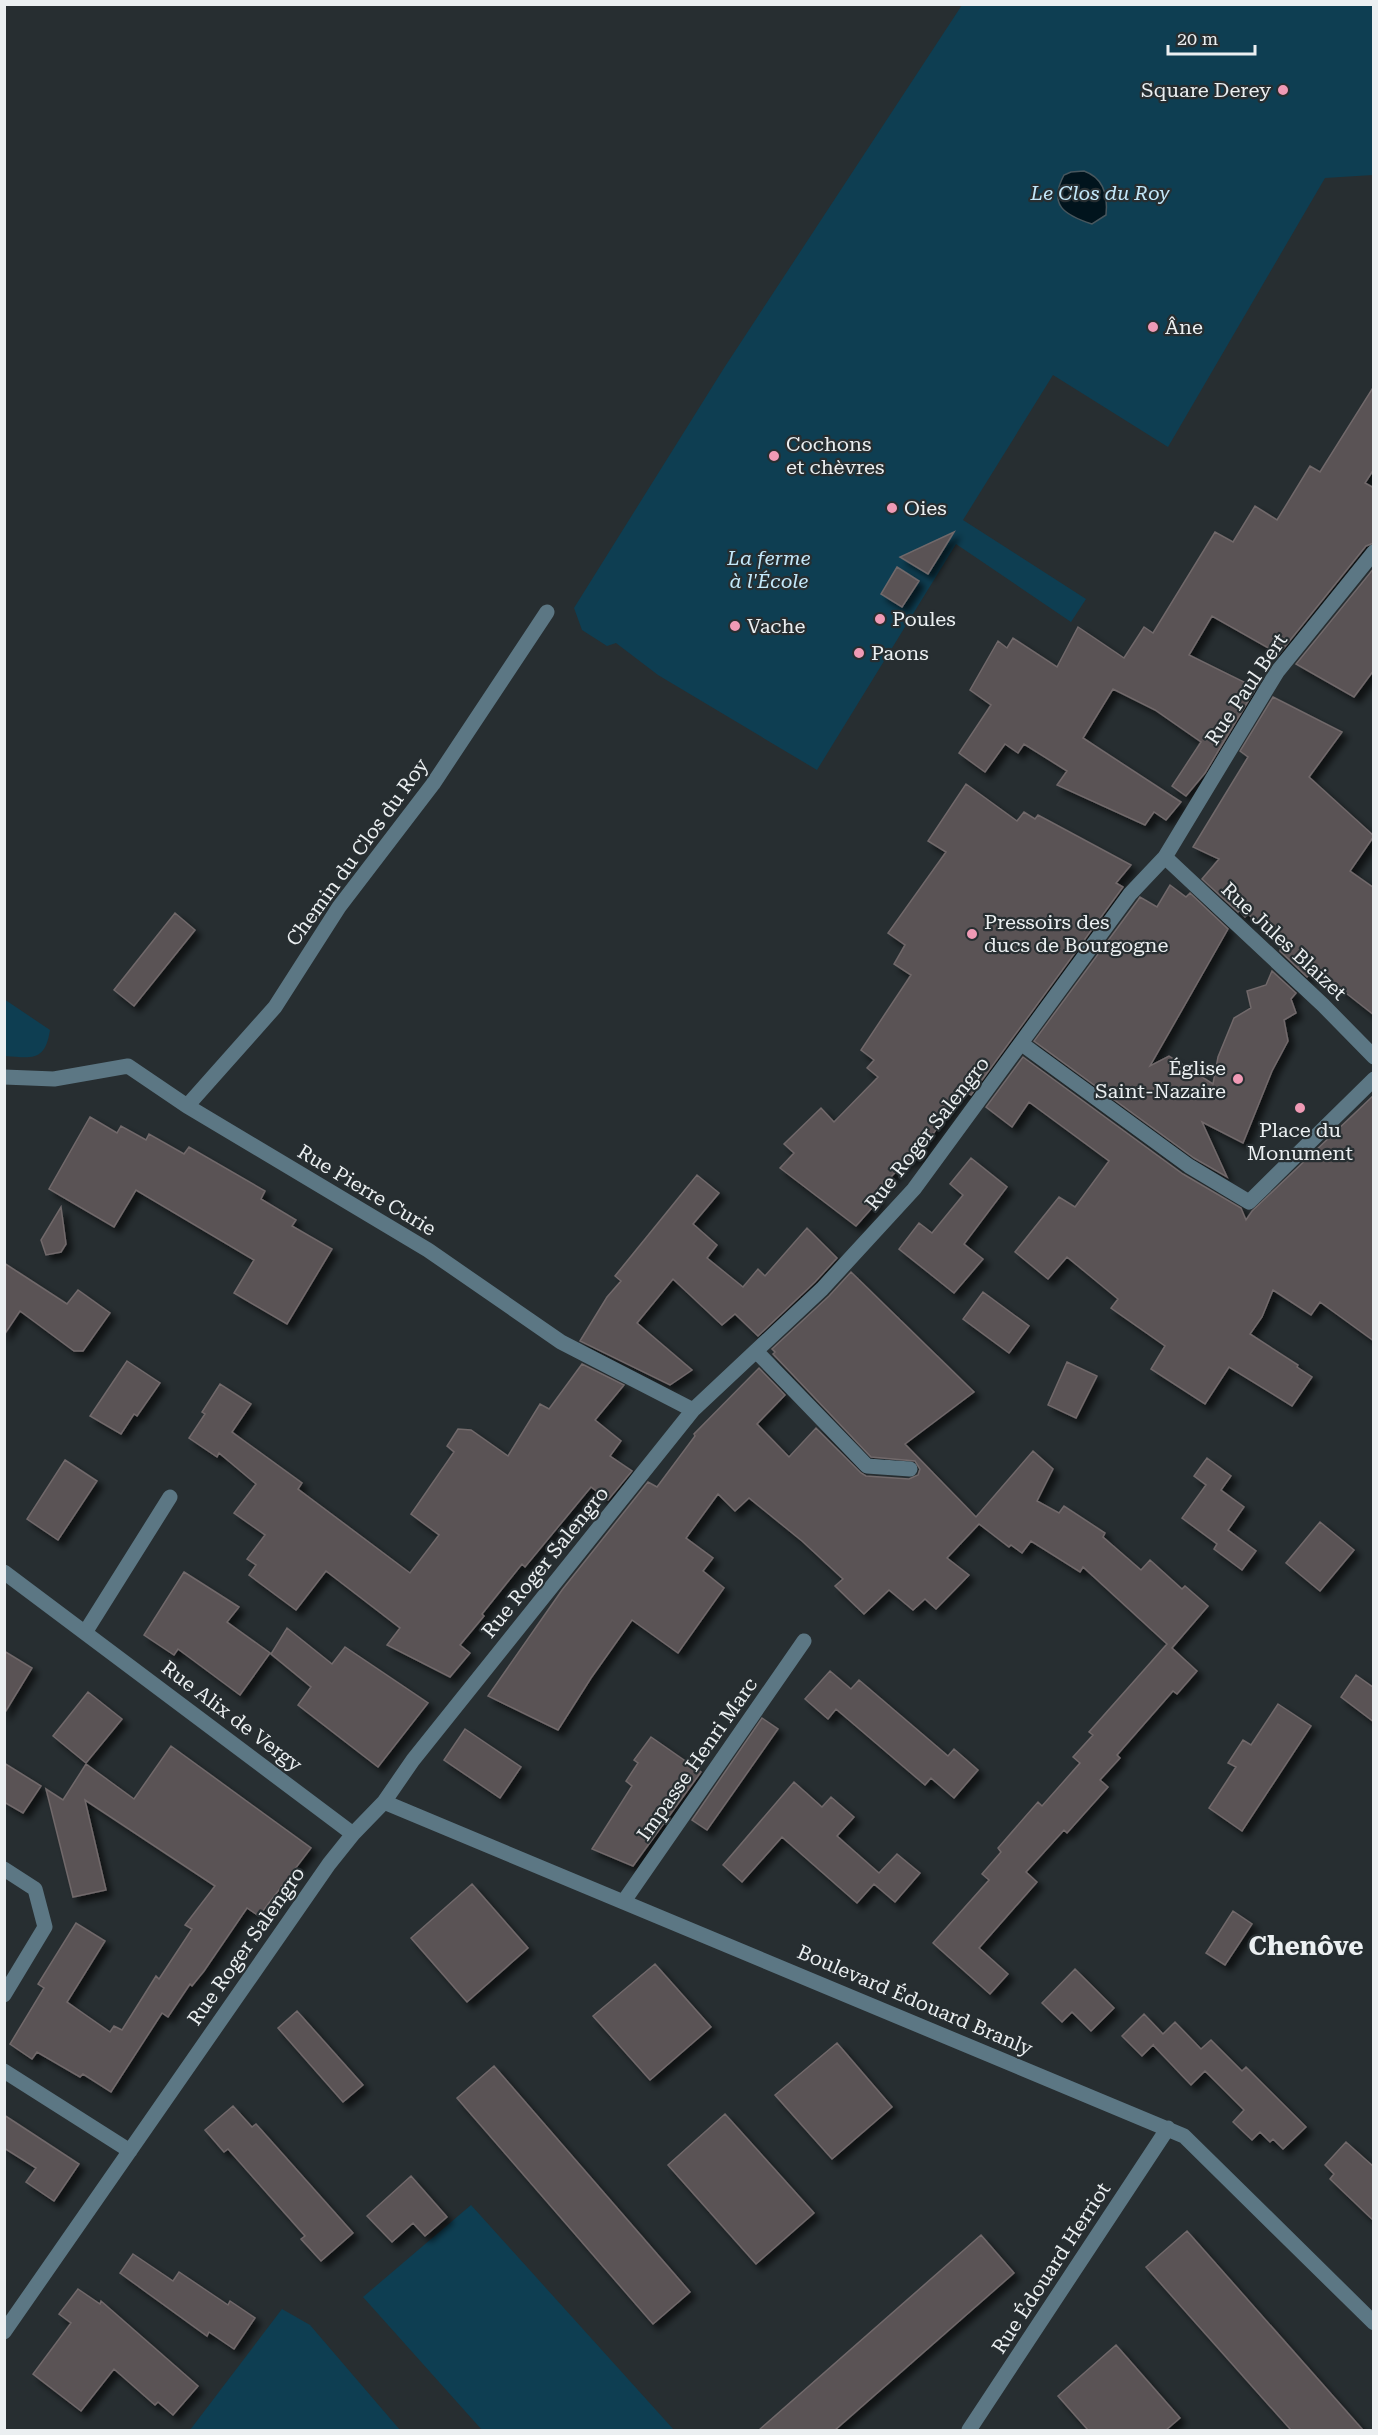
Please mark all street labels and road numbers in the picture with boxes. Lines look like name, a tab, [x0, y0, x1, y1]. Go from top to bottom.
street label: Rue Paul Bert	[1200, 628, 1292, 749]
street label: Chemin du Clos du Roy	[281, 753, 433, 951]
street label: Rue Jules Blaizet	[1217, 877, 1352, 1005]
street label: Rue Roger Salengro	[860, 1052, 994, 1214]
street label: Rue Pierre Curie	[293, 1139, 441, 1241]
street label: Rue Roger Salengro	[477, 1481, 613, 1643]
street label: Rue Alix de Vergy	[157, 1655, 307, 1777]
street label: Impasse Henri Marc	[632, 1673, 762, 1845]
street label: Rue Roger Salengro	[182, 1862, 310, 2030]
street label: Boulevard Édouard Branly	[794, 1939, 1036, 2061]
street label: Rue Édouard Herriot	[987, 2177, 1116, 2358]

